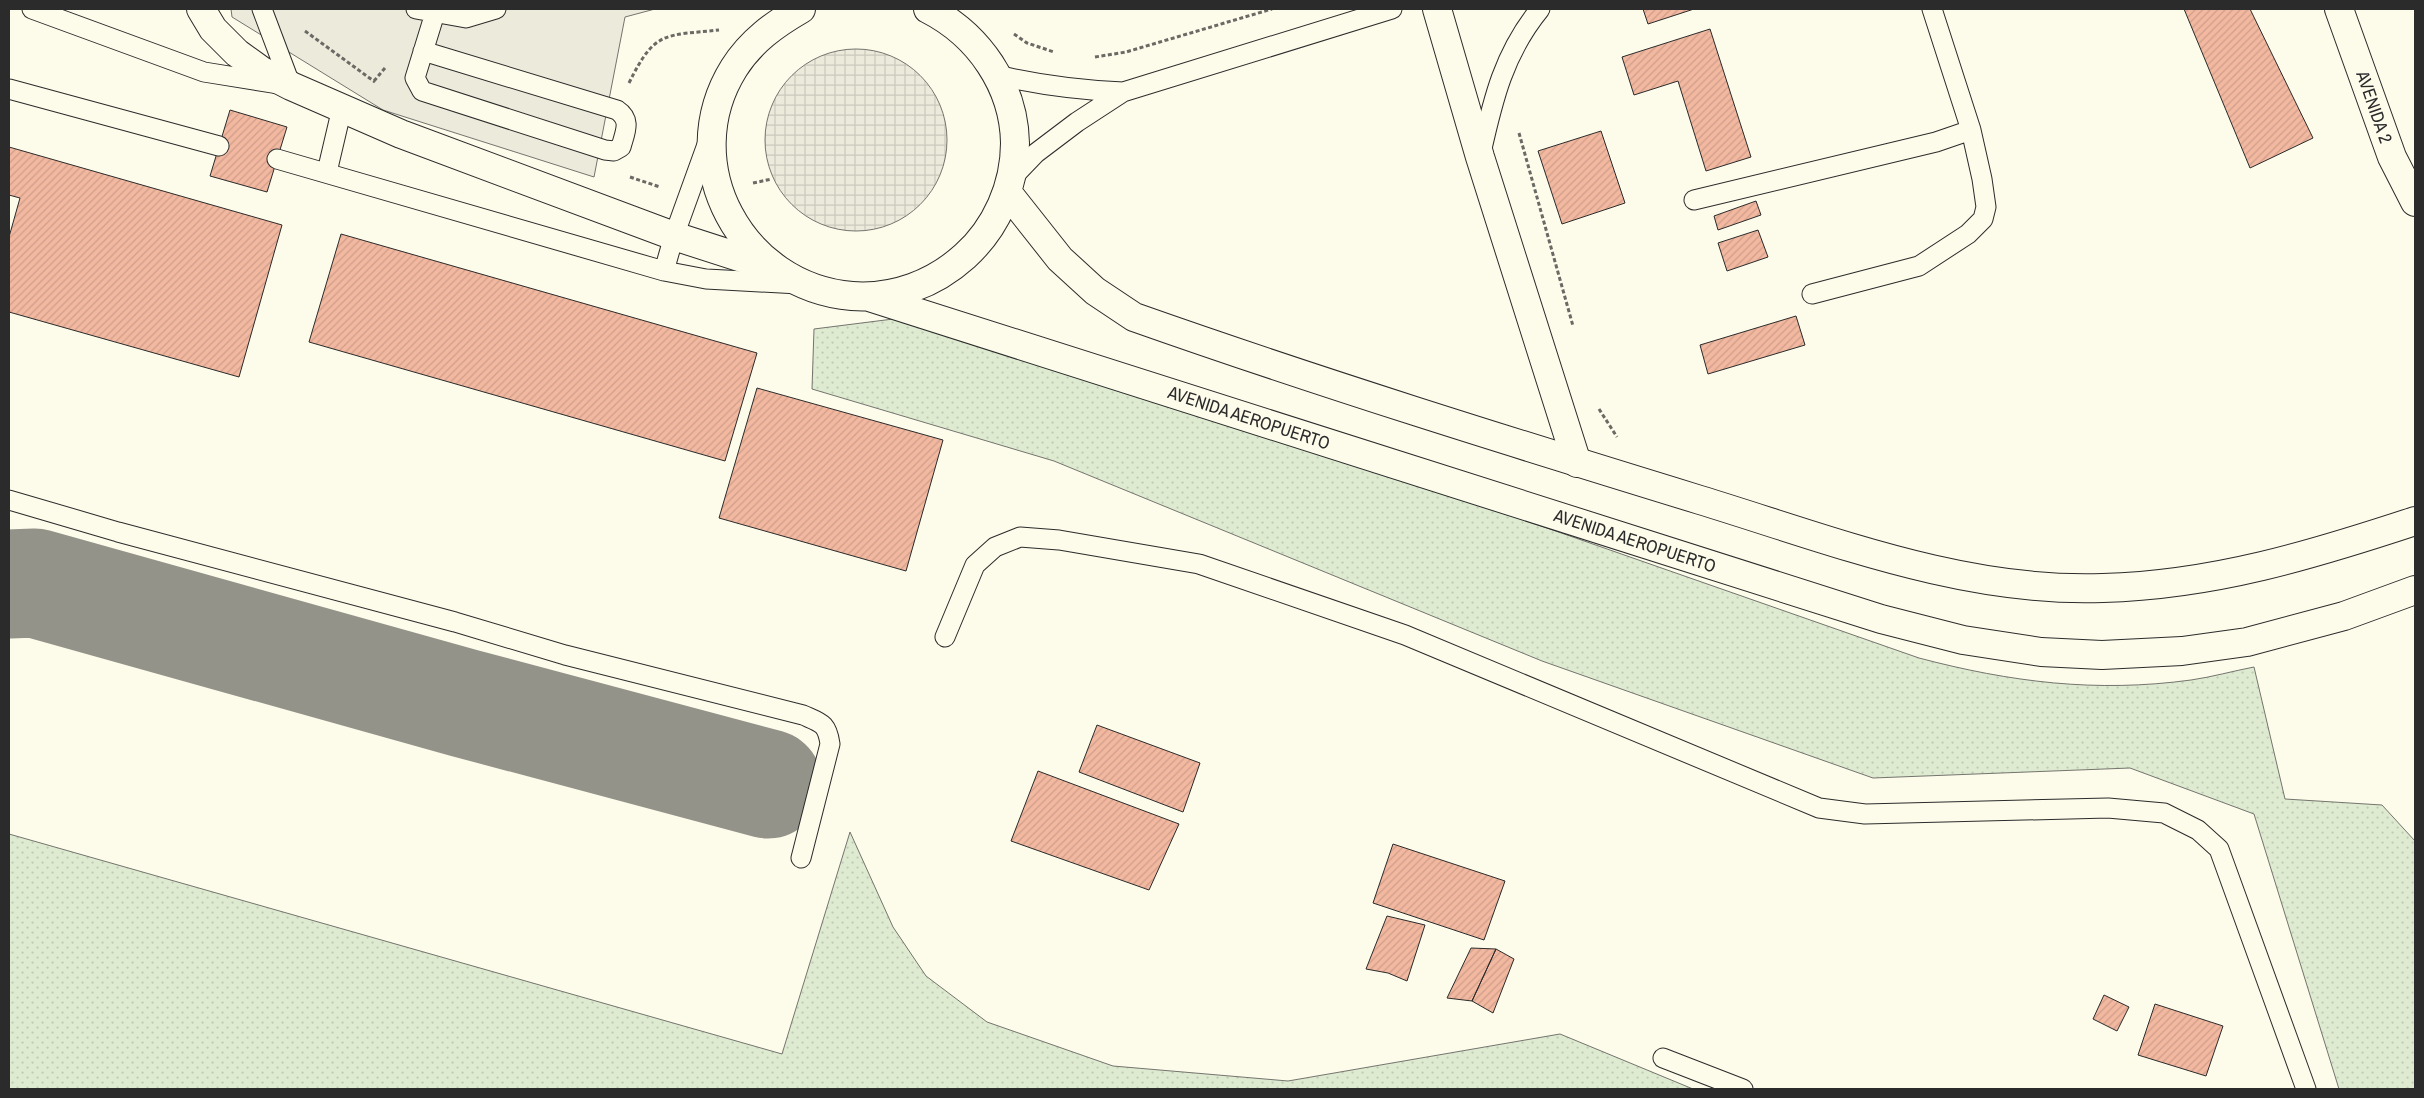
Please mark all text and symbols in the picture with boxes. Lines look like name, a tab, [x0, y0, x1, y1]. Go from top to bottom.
street label: AVENIDA 2	[2350, 66, 2399, 146]
street label: AVENIDA AEROPUERTO	[1164, 379, 1333, 456]
street label: AVENIDA AEROPUERTO	[1550, 502, 1719, 579]

